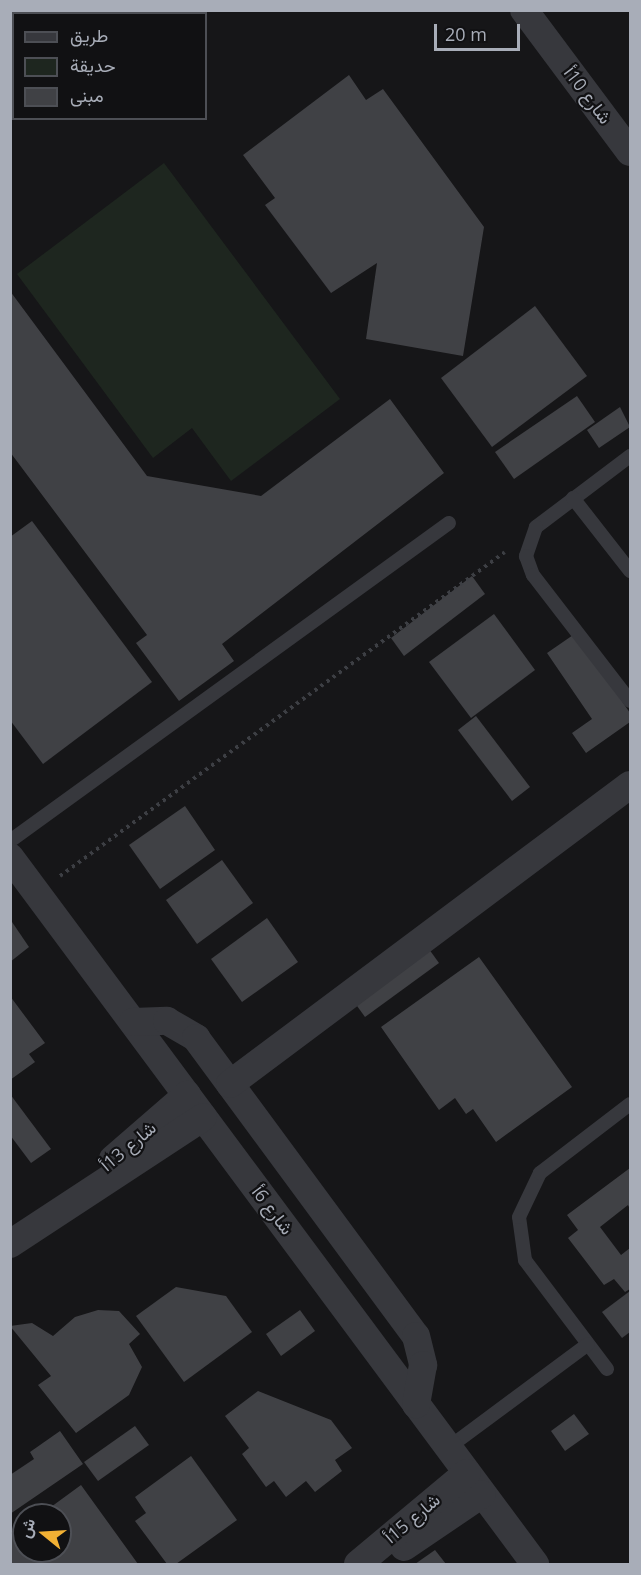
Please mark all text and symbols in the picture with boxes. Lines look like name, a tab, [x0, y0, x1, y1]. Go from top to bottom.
legend	[12, 12, 207, 120]
scale bar	[437, 12, 522, 50]
text: 20 m	[445, 22, 487, 46]
text: طريق	[70, 23, 108, 47]
text: حديقة	[70, 53, 116, 77]
street label: شارع 10أ	[560, 62, 616, 128]
text: مبنى	[70, 83, 104, 107]
street label: شارع 13أ	[96, 1117, 160, 1175]
street label: شارع 6أ	[248, 1181, 298, 1239]
street label: شارع 15أ	[380, 1489, 444, 1547]
north arrow	[12, 1503, 72, 1563]
text: ش	[13, 1516, 40, 1541]

